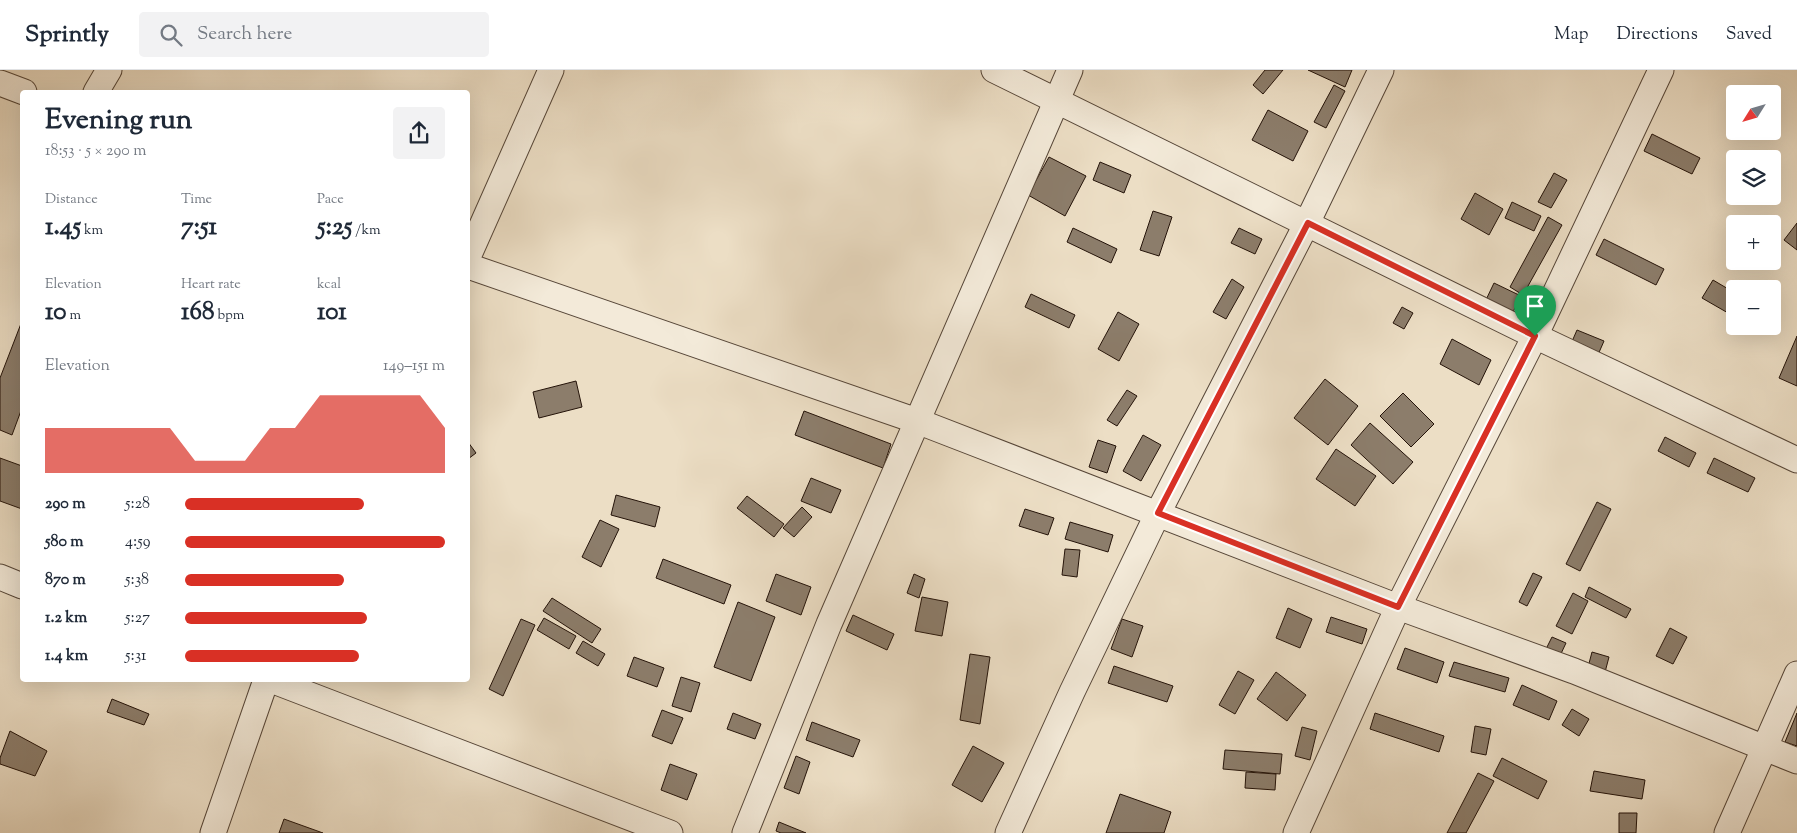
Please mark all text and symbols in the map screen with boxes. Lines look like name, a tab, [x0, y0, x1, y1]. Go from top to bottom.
search box	[139, 12, 489, 57]
text: Sprintly	[25, 18, 109, 52]
icon: search	[157, 21, 185, 49]
text: Search here	[197, 21, 292, 48]
text: Map	[1554, 22, 1589, 48]
text: Directions	[1617, 22, 1698, 48]
text: Saved	[1726, 22, 1772, 48]
north arrow	[1726, 85, 1781, 140]
map controls	[1726, 85, 1781, 335]
text: Evening run	[45, 101, 192, 141]
button: share	[393, 107, 445, 159]
text: 18:53 · 5 × 290 m	[45, 140, 146, 163]
button: layers	[1726, 150, 1781, 205]
text: Distance	[45, 190, 98, 210]
text: Time	[181, 190, 212, 210]
text: Pace	[317, 190, 344, 210]
text: 1.45	[45, 210, 81, 246]
text: 7:51	[181, 210, 217, 246]
text: 5:25	[317, 210, 352, 246]
button: +	[1726, 215, 1781, 270]
text: km	[81, 221, 103, 241]
text: /km	[352, 221, 381, 241]
text: Elevation	[45, 275, 102, 295]
text: Heart rate	[181, 275, 241, 295]
text: kcal	[317, 275, 341, 295]
button: −	[1726, 280, 1781, 335]
pin	[1514, 285, 1556, 336]
icon: arrive	[1521, 292, 1549, 320]
text: 10	[45, 295, 66, 331]
text: 168	[181, 295, 214, 331]
text: 101	[317, 295, 347, 331]
text: m	[66, 306, 81, 326]
text: bpm	[214, 306, 244, 326]
text: Elevation	[45, 355, 110, 378]
text: 149–151 m	[383, 355, 445, 378]
text: 290 m	[45, 493, 85, 516]
text: 5:28	[125, 493, 150, 516]
text: 580 m	[45, 531, 84, 554]
text: 4:59	[125, 531, 150, 554]
text: 870 m	[45, 569, 86, 592]
text: 5:38	[125, 569, 149, 592]
text: 1.2 km	[45, 607, 87, 630]
text: 5:27	[125, 607, 150, 630]
text: 1.4 km	[45, 645, 88, 668]
text: 5:31	[125, 645, 147, 668]

